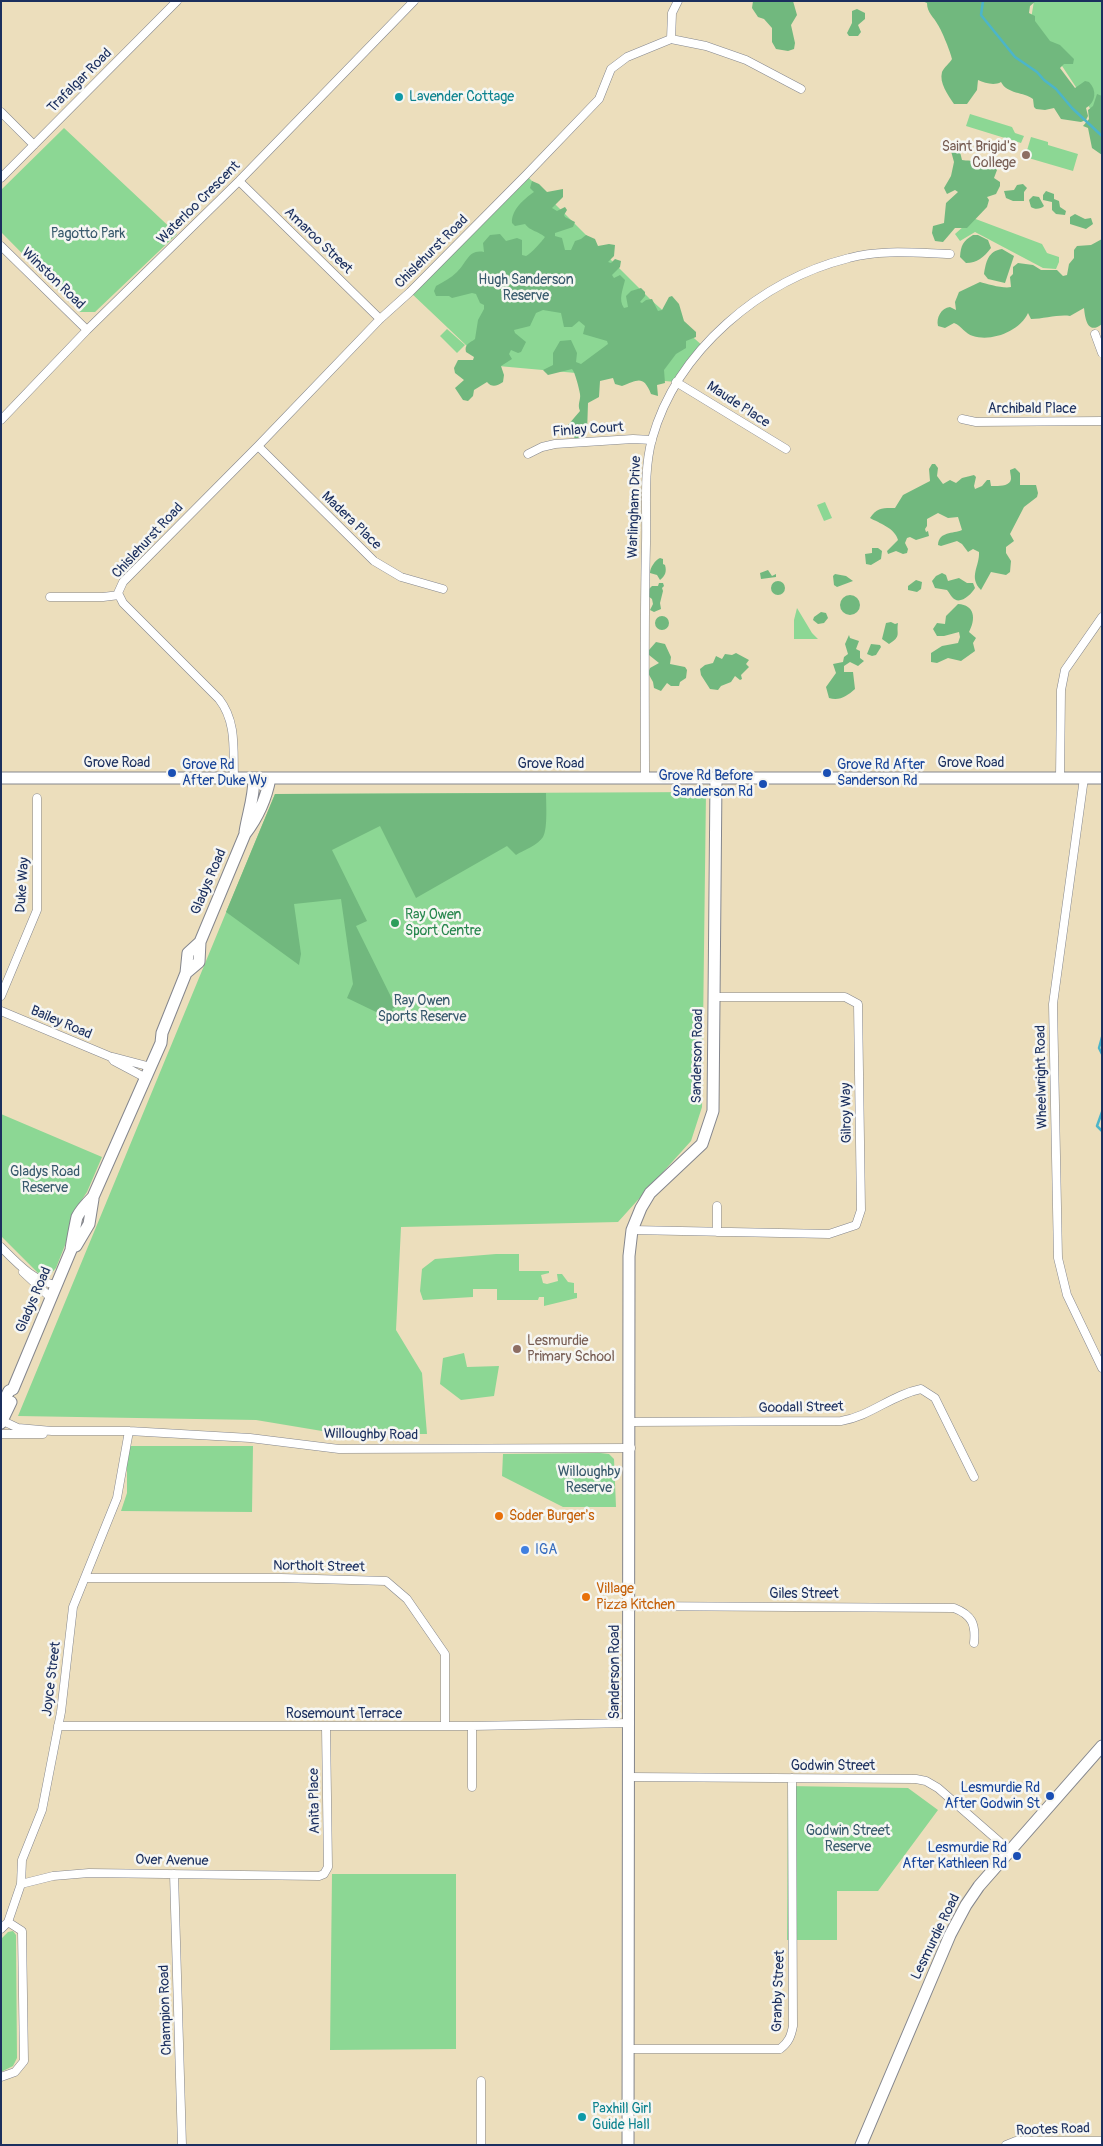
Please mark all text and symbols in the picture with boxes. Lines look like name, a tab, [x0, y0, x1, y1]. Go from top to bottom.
street label: Trafalgar Road	[44, 45, 116, 117]
place label: Lavender Cottage	[409, 89, 514, 105]
marker: Lavender Cottage	[393, 91, 405, 103]
place label: Saint Brigid's College	[942, 139, 1016, 172]
marker: Saint Brigid's College	[1020, 149, 1032, 161]
street label: Waterloo Crescent	[154, 158, 244, 248]
street label: Amaroo Street	[280, 204, 356, 278]
street label: Chislehurst Road	[392, 212, 472, 292]
park label: Pagotto Park	[51, 226, 125, 242]
street label: Winston Road	[18, 245, 88, 313]
park label: Hugh Sanderson Reserve	[478, 272, 574, 304]
street label: Maude Place	[703, 378, 773, 432]
street label: Archibald Place	[988, 401, 1076, 417]
street label: Finlay Court	[552, 419, 624, 441]
street label: Warlingham Drive	[625, 455, 645, 559]
street label: Madera Place	[318, 488, 384, 554]
street label: Chislehurst Road	[109, 500, 187, 582]
street label: Grove Road	[84, 755, 150, 771]
street label: Grove Road	[938, 755, 1004, 771]
street label: Grove Road	[518, 756, 584, 772]
place label: Grove Rd After Duke Wy	[182, 757, 267, 790]
place label: Grove Rd After Sanderson Rd	[837, 757, 925, 790]
marker: Grove Rd After Duke Wy	[166, 767, 178, 779]
marker: Grove Rd After Sanderson Rd	[821, 767, 833, 779]
place label: Grove Rd Before Sanderson Rd	[658, 768, 753, 800]
marker: Grove Rd Before Sanderson Rd	[757, 778, 769, 790]
street label: Gladys Road	[188, 846, 230, 918]
street label: Duke Way	[13, 857, 33, 913]
place label: Ray Owen Sport Centre	[405, 907, 481, 940]
marker: Ray Owen Sport Centre	[389, 917, 401, 929]
park label: Ray Owen Sports Reserve	[378, 993, 466, 1026]
street label: Bailey Road	[28, 1003, 94, 1043]
street label: Sanderson Road	[689, 1009, 707, 1103]
street label: Wheelwright Road	[1033, 1025, 1051, 1129]
street label: Gilroy Way	[838, 1082, 856, 1144]
park label: Gladys Road Reserve	[10, 1164, 80, 1196]
street label: Gladys Road	[13, 1264, 55, 1336]
place label: Lesmurdie Primary School	[527, 1333, 615, 1365]
marker: Lesmurdie Primary School	[511, 1343, 523, 1355]
street label: Goodall Street	[758, 1399, 844, 1417]
street label: Willoughby Road	[324, 1426, 418, 1444]
park label: Willoughby Reserve	[558, 1464, 620, 1496]
place label: Soder Burger's	[509, 1508, 595, 1524]
marker: Soder Burger's	[493, 1510, 505, 1522]
place label: IGA	[535, 1542, 557, 1558]
marker: IGA	[519, 1544, 531, 1556]
street label: Northolt Street	[273, 1558, 365, 1576]
place label: Village Pizza Kitchen	[596, 1581, 675, 1614]
street label: Giles Street	[769, 1586, 839, 1602]
marker: Village Pizza Kitchen	[580, 1591, 592, 1603]
street label: Sanderson Road	[607, 1625, 623, 1719]
street label: Joyce Street	[39, 1641, 65, 1717]
street label: Rosemount Terrace	[286, 1706, 402, 1722]
street label: Godwin Street	[791, 1758, 875, 1774]
street label: Anita Place	[306, 1768, 324, 1834]
place label: Lesmurdie Rd After Godwin St	[944, 1780, 1040, 1812]
marker: Lesmurdie Rd After Godwin St	[1044, 1790, 1056, 1802]
park label: Godwin Street Reserve	[806, 1823, 890, 1855]
place label: Lesmurdie Rd After Kathleen Rd	[902, 1840, 1007, 1872]
marker: Lesmurdie Rd After Kathleen Rd	[1011, 1850, 1023, 1862]
street label: Over Avenue	[135, 1852, 209, 1870]
street label: Lesmurdie Road	[908, 1891, 964, 1983]
street label: Granby Street	[769, 1950, 789, 2032]
street label: Champion Road	[156, 1964, 176, 2056]
place label: Paxhill Girl Guide Hall	[592, 2101, 652, 2134]
marker: Paxhill Girl Guide Hall	[576, 2111, 588, 2123]
street label: Rootes Road	[1016, 2120, 1090, 2140]

